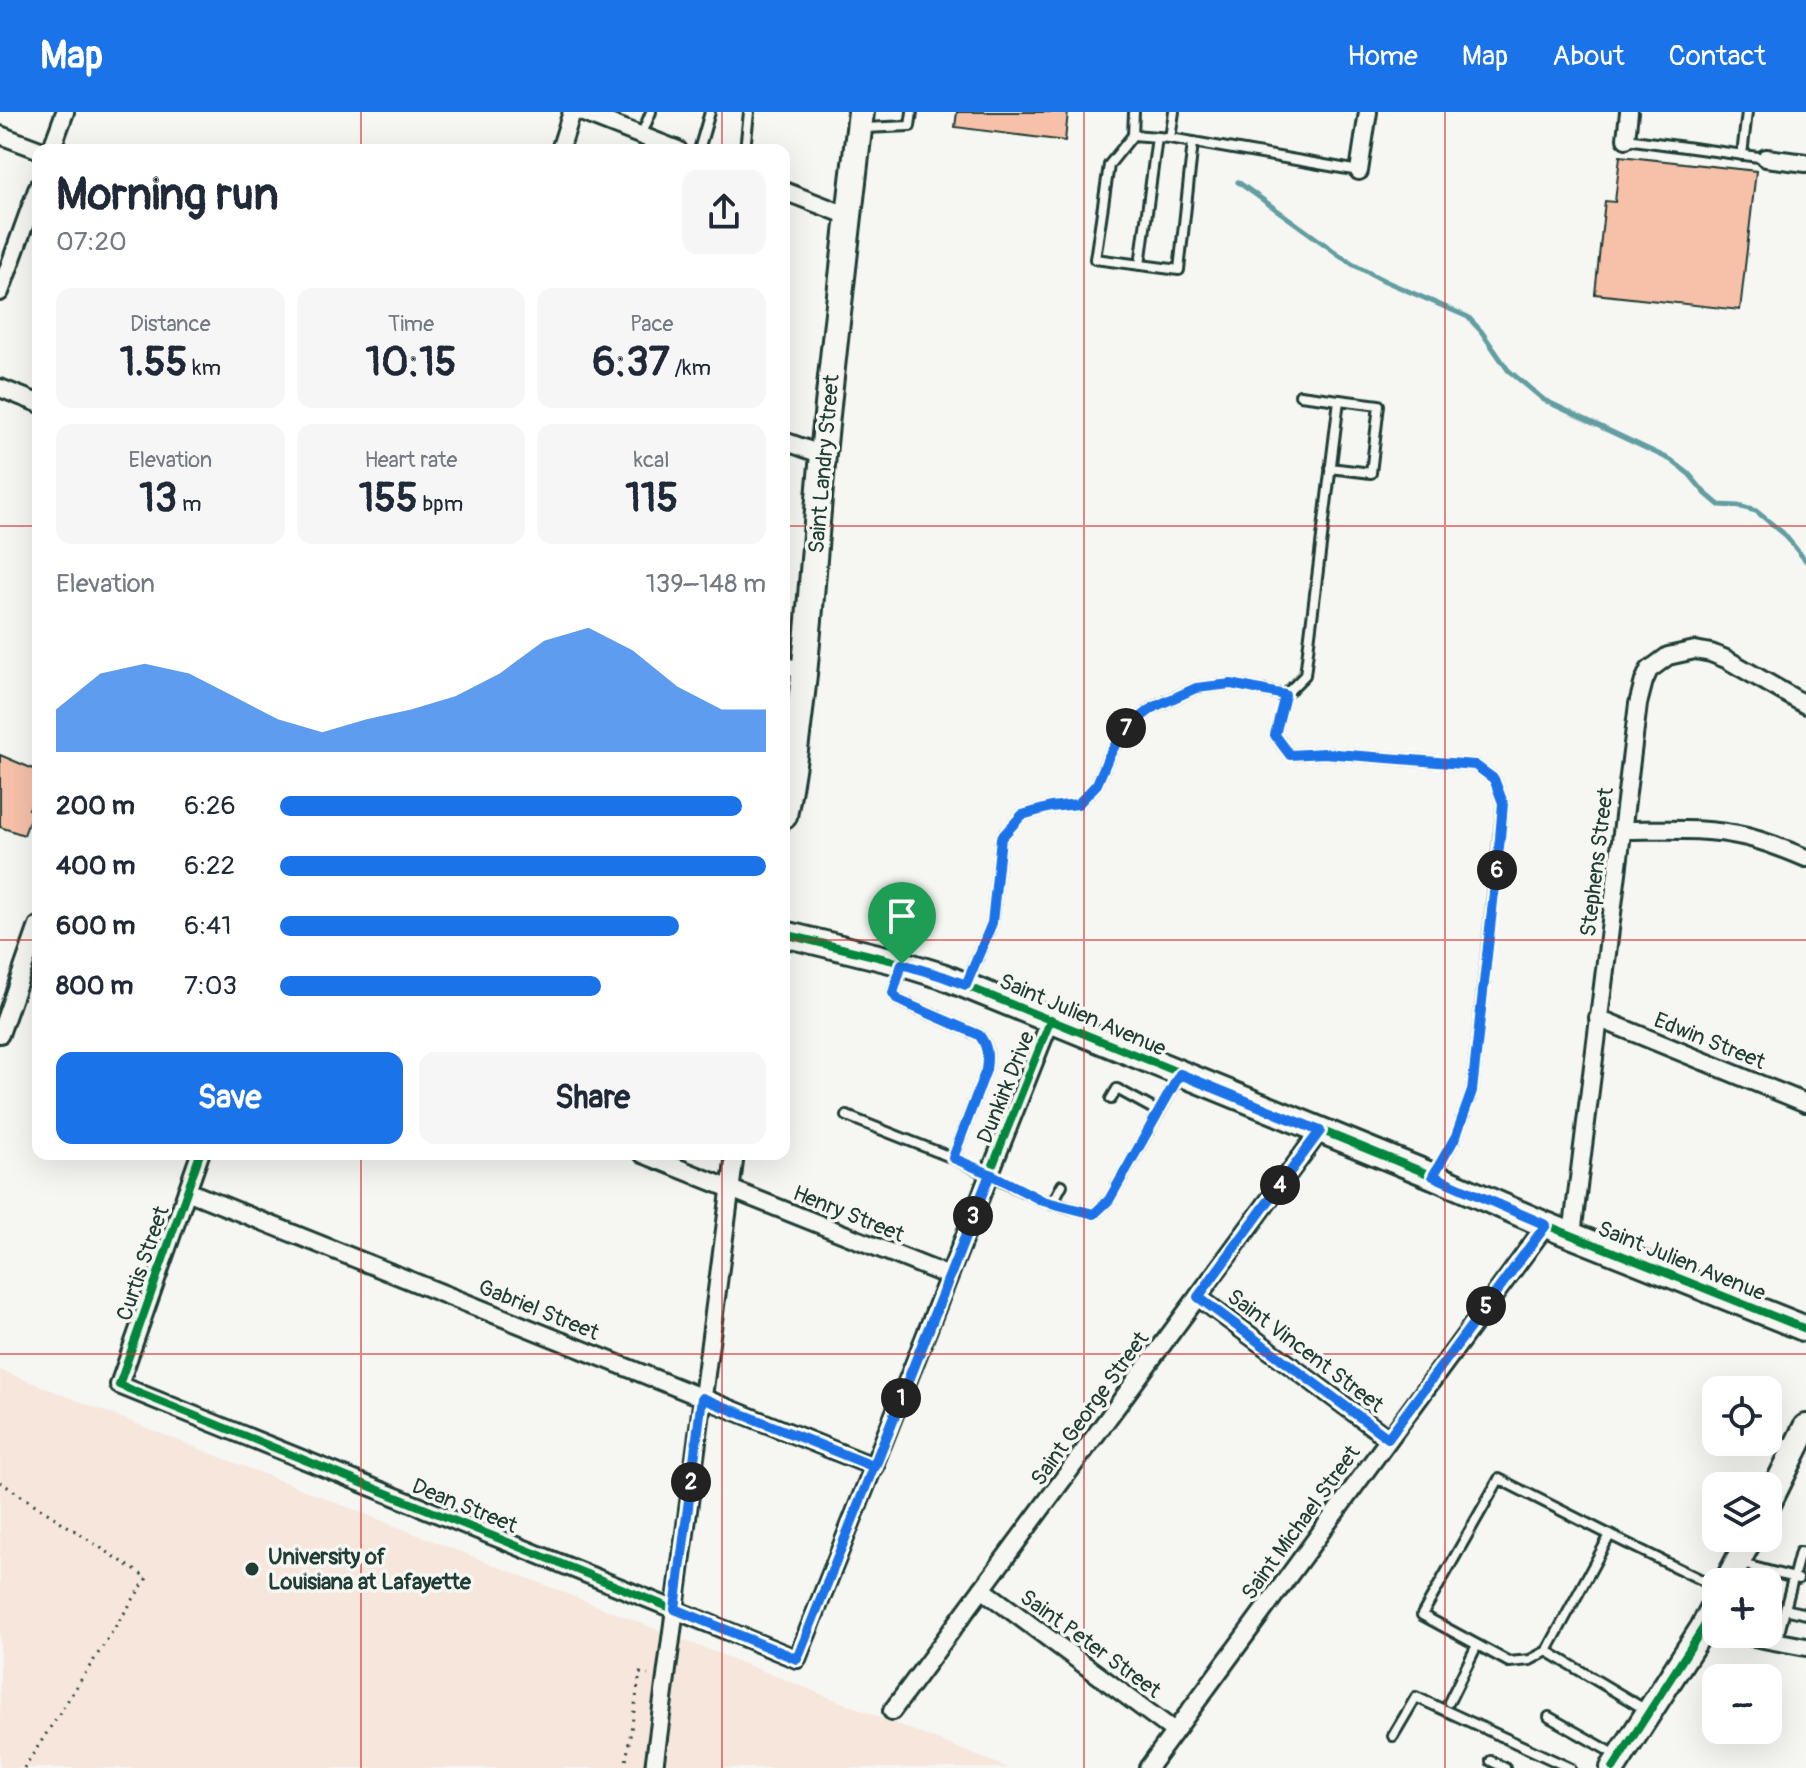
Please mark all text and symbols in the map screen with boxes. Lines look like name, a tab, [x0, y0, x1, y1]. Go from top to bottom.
text: Map	[40, 32, 103, 80]
text: Home	[1347, 39, 1418, 74]
text: Map	[1462, 39, 1508, 74]
text: About	[1552, 39, 1625, 74]
text: Contact	[1669, 39, 1766, 74]
text: Morning run	[56, 168, 279, 223]
button: share	[682, 170, 766, 254]
text: 07:20	[56, 226, 127, 258]
text: Distance	[130, 310, 211, 338]
text: Time	[388, 310, 434, 338]
text: Pace	[630, 310, 673, 338]
text: 1.55	[120, 338, 187, 387]
text: 10:15	[366, 338, 456, 387]
text: 6:37	[592, 338, 670, 387]
text: km	[187, 354, 221, 382]
text: /km	[670, 354, 711, 382]
street label: Saint Landry Street	[802, 373, 846, 555]
text: Elevation	[128, 446, 212, 474]
text: Heart rate	[365, 446, 457, 474]
text: kcal	[634, 446, 670, 474]
text: 13	[139, 474, 177, 523]
text: 155	[359, 474, 418, 523]
text: 115	[625, 474, 678, 523]
text: m	[177, 490, 201, 518]
text: bpm	[418, 490, 463, 518]
text: Elevation	[56, 568, 155, 600]
text: 139–148 m	[646, 568, 766, 600]
pin: 7	[1106, 708, 1146, 748]
text: 7	[1120, 714, 1132, 742]
street label: Stephens Street	[1574, 786, 1620, 938]
text: 200 m	[56, 790, 135, 822]
text: 6:26	[184, 790, 236, 822]
text: 400 m	[56, 850, 135, 882]
text: 6:22	[184, 850, 235, 882]
pin: 6	[1477, 850, 1517, 890]
text: 6	[1491, 856, 1503, 884]
pin	[868, 882, 936, 964]
icon: arrive	[880, 894, 924, 938]
text: 600 m	[56, 910, 135, 942]
text: 6:41	[184, 910, 231, 942]
street label: Saint Julien Avenue	[995, 967, 1170, 1063]
text: 800 m	[56, 970, 133, 1002]
text: 7:03	[184, 970, 237, 1002]
street label: Edwin Street	[1650, 1006, 1770, 1076]
street label: Dunkirk Drive	[971, 1027, 1041, 1148]
button: Save	[56, 1052, 403, 1144]
button: Share	[419, 1052, 766, 1144]
pin: 4	[1260, 1165, 1300, 1205]
text: 4	[1274, 1171, 1286, 1199]
street label: Henry Street	[789, 1179, 909, 1249]
pin: 3	[953, 1196, 993, 1236]
street label: Curtis Street	[110, 1202, 176, 1324]
text: 3	[967, 1202, 979, 1230]
street label: Saint Julien Avenue	[1594, 1214, 1770, 1307]
street label: Gabriel Street	[474, 1273, 603, 1347]
street label: Saint Vincent Street	[1221, 1283, 1389, 1419]
pin: 5	[1466, 1286, 1506, 1326]
text: 5	[1480, 1292, 1492, 1320]
street label: Saint George Street	[1024, 1326, 1155, 1491]
map controls	[1702, 1376, 1782, 1744]
button: locate	[1702, 1376, 1782, 1456]
pin: 1	[881, 1378, 921, 1418]
text: 1	[897, 1384, 905, 1412]
street label: Saint Michael Street	[1235, 1440, 1366, 1605]
pin: 2	[671, 1462, 711, 1502]
text: 2	[685, 1468, 697, 1496]
street label: Dean Street	[408, 1472, 521, 1540]
button: layers	[1702, 1472, 1782, 1552]
place label: University of Louisiana at Lafayette	[268, 1543, 472, 1596]
marker: University of Louisiana at Lafayette	[243, 1560, 261, 1578]
button: +	[1702, 1568, 1782, 1648]
street label: Saint Peter Street	[1014, 1583, 1167, 1704]
button: −	[1702, 1664, 1782, 1744]

